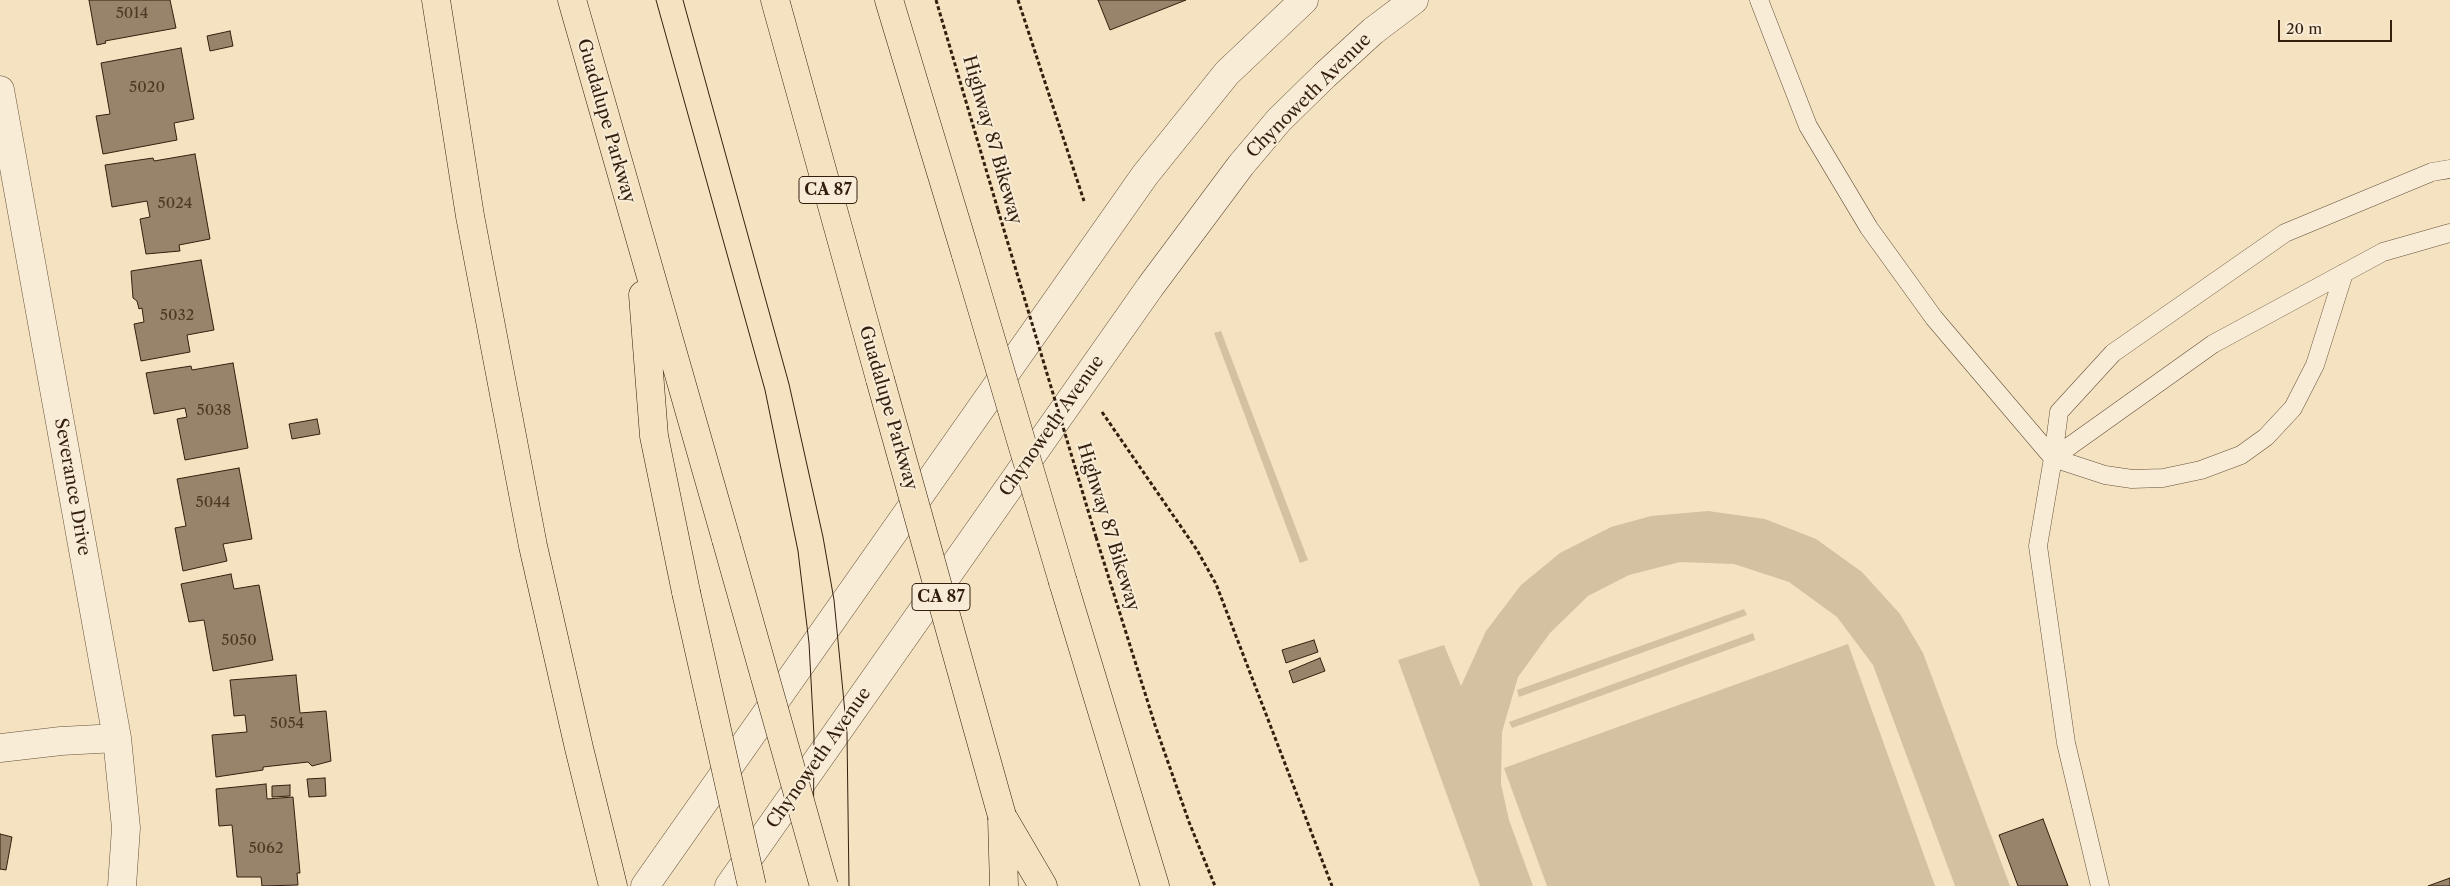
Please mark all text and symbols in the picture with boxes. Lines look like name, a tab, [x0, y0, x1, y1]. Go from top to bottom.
house number: 5014	[116, 5, 148, 23]
scale bar	[2280, 10, 2394, 42]
text: 20 m	[2286, 19, 2322, 38]
street label: Chynoweth Avenue	[1242, 29, 1376, 163]
street label: Guadalupe Parkway	[572, 36, 640, 206]
street label: Highway 87 Bikeway	[958, 53, 1026, 227]
house number: 5020	[129, 79, 165, 97]
road number: CA 87	[799, 176, 857, 204]
house number: 5024	[158, 195, 192, 213]
house number: 5032	[160, 307, 194, 325]
street label: Guadalupe Parkway	[854, 323, 922, 493]
street label: Chynoweth Avenue	[995, 351, 1109, 501]
house number: 5038	[197, 402, 231, 420]
street label: Severance Drive	[49, 417, 95, 557]
street label: Highway 87 Bikeway	[1072, 440, 1144, 614]
house number: 5044	[196, 494, 230, 512]
road number: CA 87	[912, 584, 970, 610]
house number: 5050	[221, 632, 257, 650]
street label: Chynoweth Avenue	[762, 683, 876, 833]
house number: 5054	[270, 715, 304, 733]
house number: 5062	[248, 840, 284, 858]

